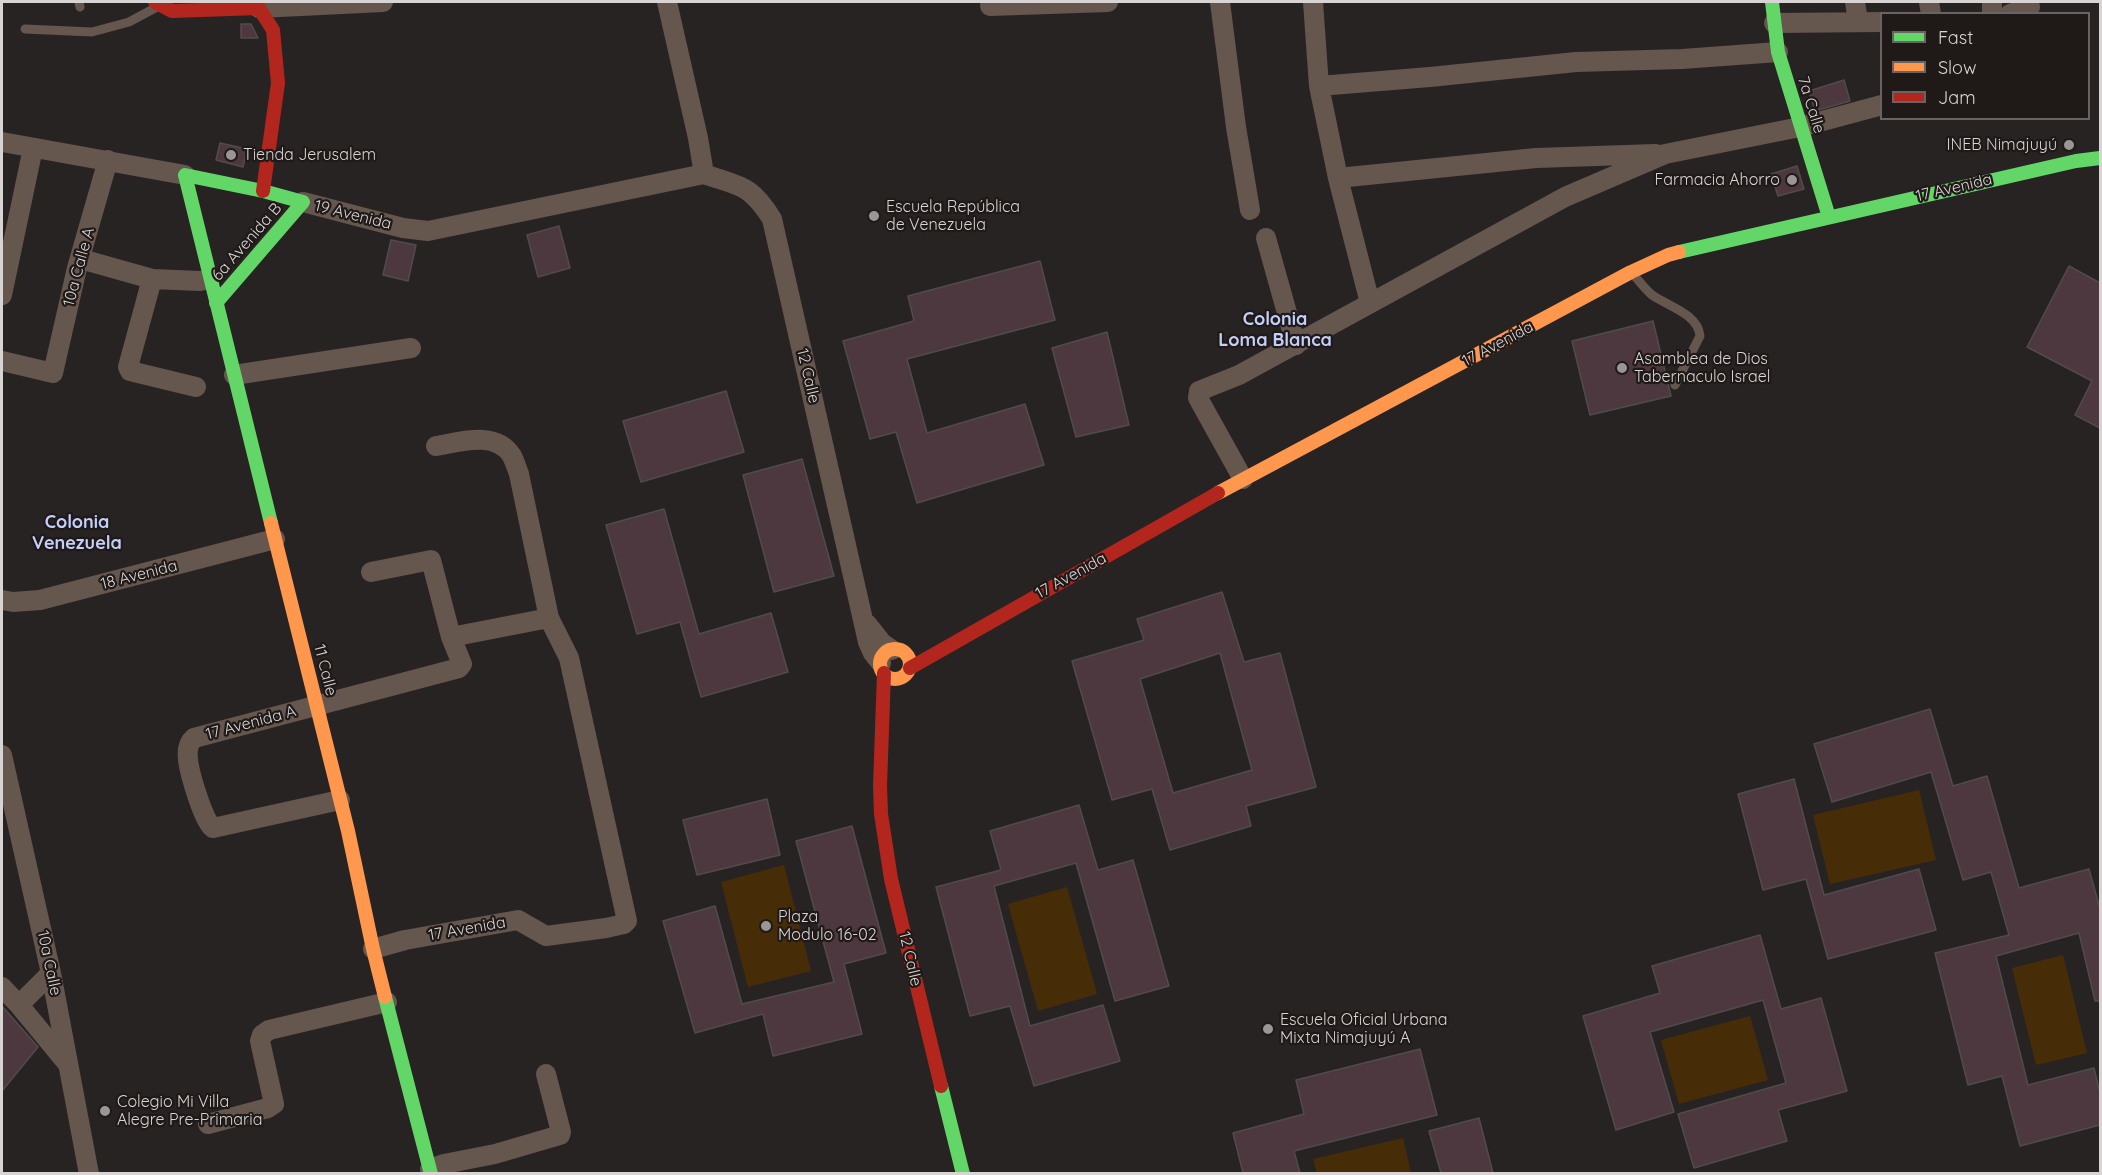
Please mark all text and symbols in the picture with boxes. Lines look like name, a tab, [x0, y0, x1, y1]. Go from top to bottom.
legend	[1880, 12, 2090, 120]
text: Fast	[1938, 26, 1973, 49]
text: Slow	[1938, 56, 1976, 79]
street label: 7a Calle	[1793, 74, 1829, 136]
text: Jam	[1938, 86, 1976, 109]
place label: INEB Nimajuyú	[1947, 135, 2057, 155]
marker: INEB Nimajuyú	[2062, 138, 2076, 152]
place label: Tienda Jerusalem	[243, 145, 376, 165]
marker: Tienda Jerusalem	[224, 148, 238, 162]
place label: Farmacia Ahorro	[1655, 170, 1780, 190]
street label: 17 Avenida	[1914, 170, 1994, 206]
marker: Farmacia Ahorro	[1785, 173, 1799, 187]
street label: 19 Avenida	[313, 196, 393, 234]
place label: Escuela República de Venezuela	[886, 197, 1020, 235]
street label: 6a Avenida B	[208, 199, 286, 285]
marker: Escuela República de Venezuela	[867, 209, 881, 223]
street label: 10a Calle A	[59, 226, 99, 308]
district label: Colonia Loma Blanca	[1218, 309, 1332, 352]
street label: 17 Avenida	[1459, 317, 1537, 371]
street label: 12 Calle	[792, 347, 824, 405]
place label: Asamblea de Dios Tabernaculo Israel	[1634, 349, 1770, 387]
marker: Asamblea de Dios Tabernaculo Israel	[1615, 361, 1629, 375]
district label: Colonia Venezuela	[32, 512, 122, 554]
street label: 17 Avenida	[1032, 549, 1110, 603]
street label: 18 Avenida	[99, 556, 179, 594]
street label: 11 Calle	[309, 642, 341, 698]
street label: 17 Avenida A	[204, 702, 298, 744]
place label: Plaza Modulo 16-02	[778, 907, 877, 945]
street label: 17 Avenida	[427, 913, 507, 945]
marker: Plaza Modulo 16-02	[759, 919, 773, 933]
street label: 10a Calle	[33, 929, 65, 997]
street label: 12 Calle	[894, 930, 926, 988]
place label: Escuela Oficial Urbana Mixta Nimajuyú A	[1280, 1010, 1448, 1048]
marker: Escuela Oficial Urbana Mixta Nimajuyú A	[1261, 1022, 1275, 1036]
place label: Colegio Mi Villa Alegre Pre-Primaria	[117, 1092, 262, 1130]
marker: Colegio Mi Villa Alegre Pre-Primaria	[98, 1104, 112, 1118]

